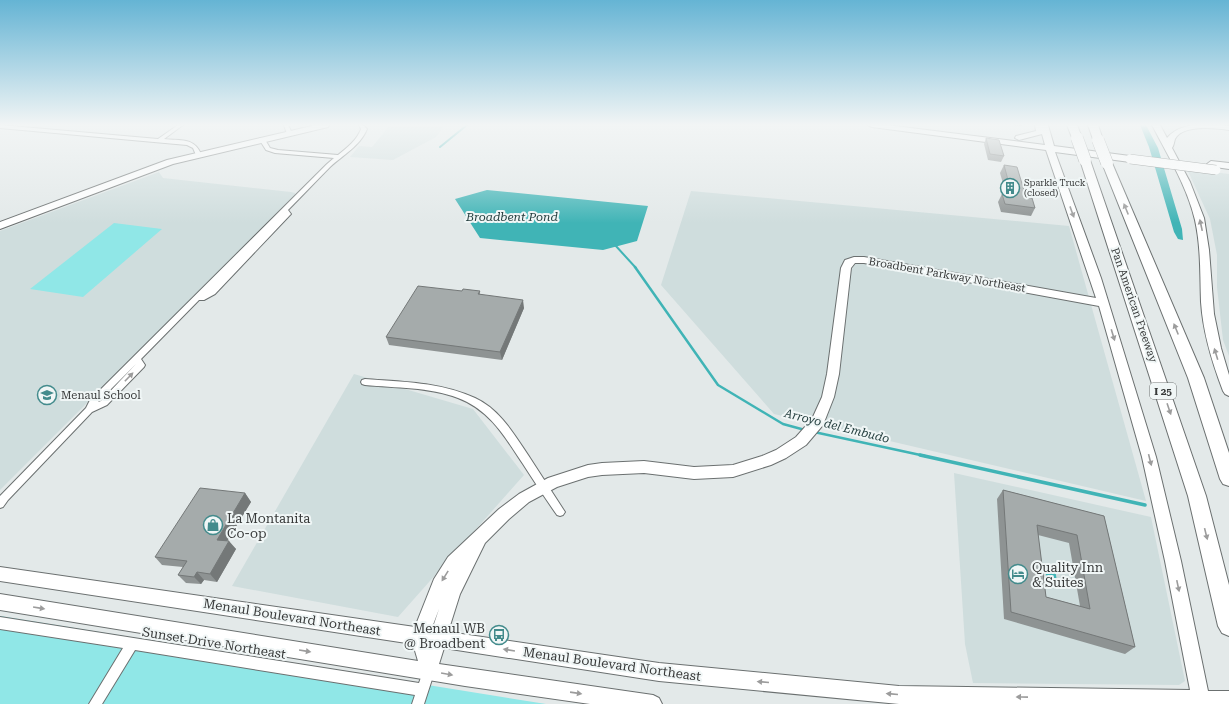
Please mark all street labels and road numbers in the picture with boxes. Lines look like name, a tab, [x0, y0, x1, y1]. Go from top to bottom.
street label: Pan American Freeway	[1108, 246, 1160, 365]
street label: Broadbent Parkway Northeast	[868, 255, 1026, 295]
road number: I 25	[1150, 383, 1176, 399]
street label: Menaul Boulevard Northeast	[202, 596, 382, 638]
street label: Sunset Drive Northeast	[141, 624, 287, 662]
street label: Menaul Boulevard Northeast	[522, 644, 702, 684]

